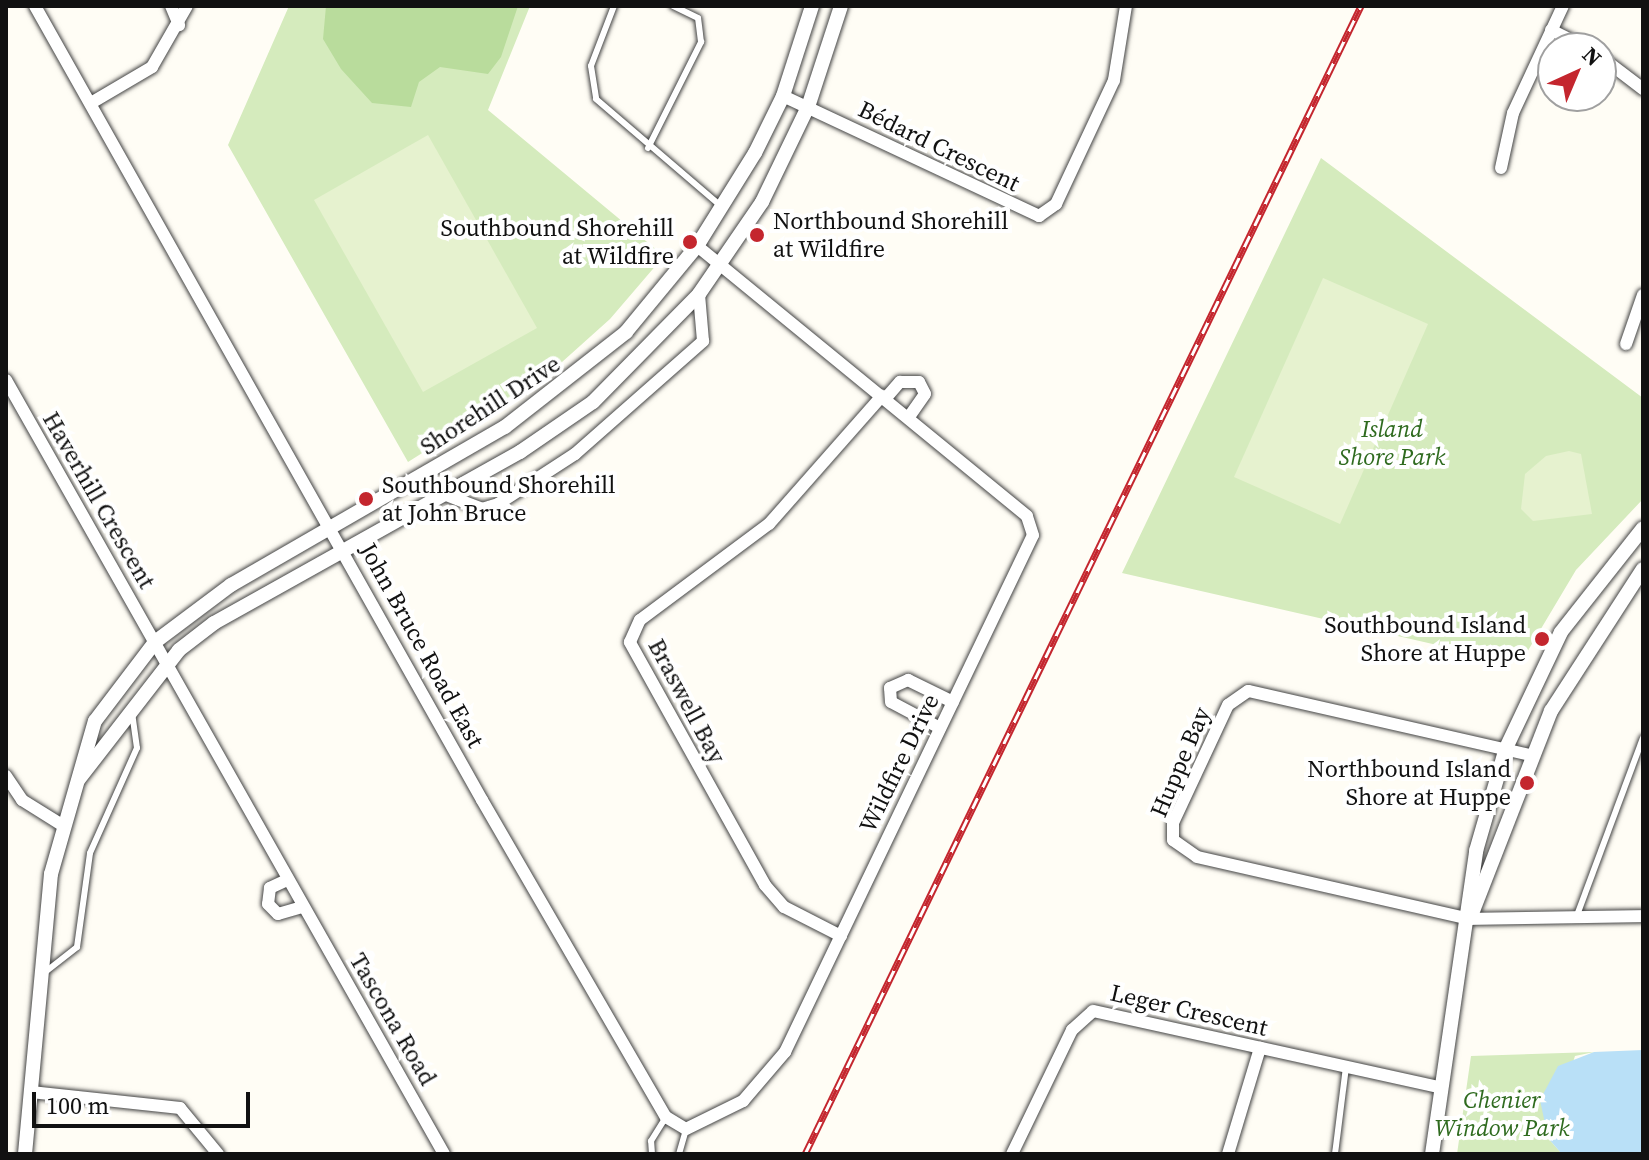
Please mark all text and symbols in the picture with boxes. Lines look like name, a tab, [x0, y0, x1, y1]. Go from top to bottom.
north arrow	[1537, 32, 1617, 112]
text: N	[1576, 40, 1608, 73]
street label: Bédard Crescent	[854, 95, 1024, 197]
place label: Northbound Shorehill at Wildfire	[773, 207, 1008, 263]
place label: Southbound Shorehill at Wildfire	[441, 214, 674, 270]
marker: Northbound Shorehill at Wildfire	[748, 226, 766, 244]
marker: Southbound Shorehill at Wildfire	[681, 233, 699, 251]
street label: Shorehill Drive	[415, 349, 565, 461]
street label: Haverhill Crescent	[37, 407, 161, 593]
park label: Island Shore Park	[1339, 415, 1445, 471]
place label: Southbound Shorehill at John Bruce	[382, 471, 615, 527]
marker: Southbound Shorehill at John Bruce	[357, 490, 375, 508]
street label: John Bruce Road East	[354, 538, 490, 752]
place label: Southbound Island Shore at Huppe	[1324, 611, 1526, 667]
marker: Southbound Island Shore at Huppe	[1533, 630, 1551, 648]
street label: Braswell Bay	[642, 634, 732, 768]
street label: Wildfire Drive	[853, 689, 945, 837]
street label: Huppe Bay	[1144, 702, 1216, 822]
place label: Northbound Island Shore at Huppe	[1307, 755, 1511, 811]
marker: Northbound Island Shore at Huppe	[1518, 774, 1536, 792]
street label: Tascona Road	[344, 948, 442, 1090]
street label: Leger Crescent	[1108, 978, 1270, 1042]
scale bar	[36, 1076, 254, 1126]
park label: Chenier Window Park	[1434, 1086, 1570, 1142]
text: 100 m	[46, 1089, 109, 1122]

